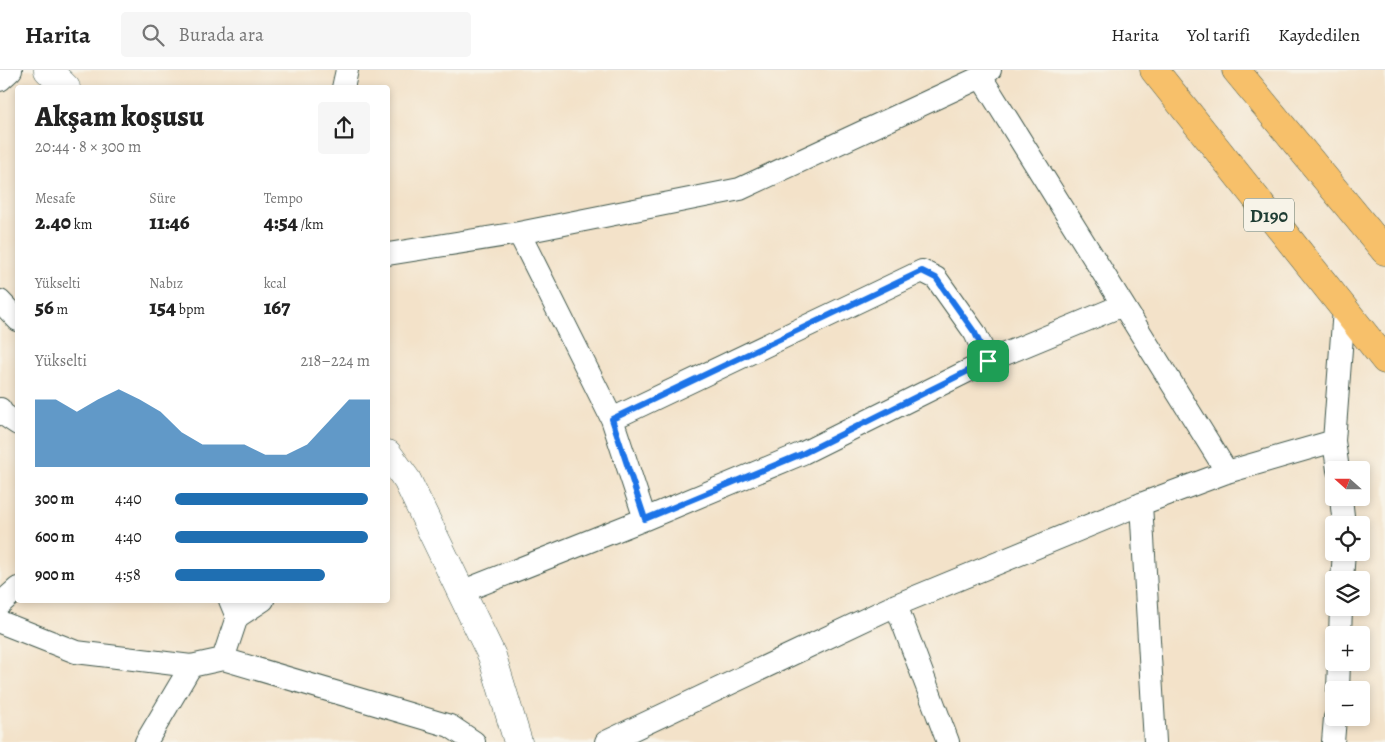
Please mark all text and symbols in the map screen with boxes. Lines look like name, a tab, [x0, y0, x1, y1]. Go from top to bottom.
search box	[121, 12, 471, 57]
text: Harita	[25, 19, 91, 51]
icon: search	[139, 21, 167, 49]
text: Burada ara	[179, 22, 264, 48]
text: Harita	[1111, 23, 1159, 47]
text: Yol tarifi	[1187, 23, 1250, 47]
text: Kaydedilen	[1278, 23, 1360, 47]
text: Akşam koşusu	[35, 98, 204, 136]
button: share	[318, 102, 370, 154]
text: 20:44 · 8 × 300 m	[35, 136, 141, 158]
text: Mesafe	[35, 189, 76, 208]
text: Süre	[149, 189, 176, 208]
text: Tempo	[264, 189, 303, 208]
road number: D190	[1244, 198, 1294, 232]
text: 2.40	[35, 208, 71, 236]
text: 11:46	[149, 208, 190, 236]
text: 4:54	[264, 208, 298, 236]
text: km	[71, 215, 92, 234]
text: /km	[298, 215, 324, 234]
text: Yükselti	[35, 274, 81, 293]
text: Nabız	[149, 274, 183, 293]
text: kcal	[264, 274, 286, 293]
text: 56	[35, 293, 54, 321]
text: 154	[149, 293, 176, 321]
text: 167	[264, 293, 290, 321]
text: m	[54, 300, 68, 319]
text: bpm	[176, 300, 205, 319]
pin	[967, 340, 1009, 382]
icon: arrive	[974, 347, 1002, 375]
text: Yükselti	[35, 350, 87, 372]
text: 218–224 m	[301, 350, 370, 372]
north arrow	[1325, 461, 1370, 506]
map controls	[1325, 461, 1370, 726]
text: 300 m	[35, 488, 74, 510]
text: 4:40	[115, 488, 142, 510]
button: locate	[1325, 516, 1370, 561]
text: 600 m	[35, 526, 75, 548]
text: 4:40	[115, 526, 142, 548]
text: 900 m	[35, 564, 75, 586]
text: 4:58	[115, 564, 141, 586]
button: layers	[1325, 571, 1370, 616]
button: +	[1325, 626, 1370, 671]
button: −	[1325, 681, 1370, 726]

